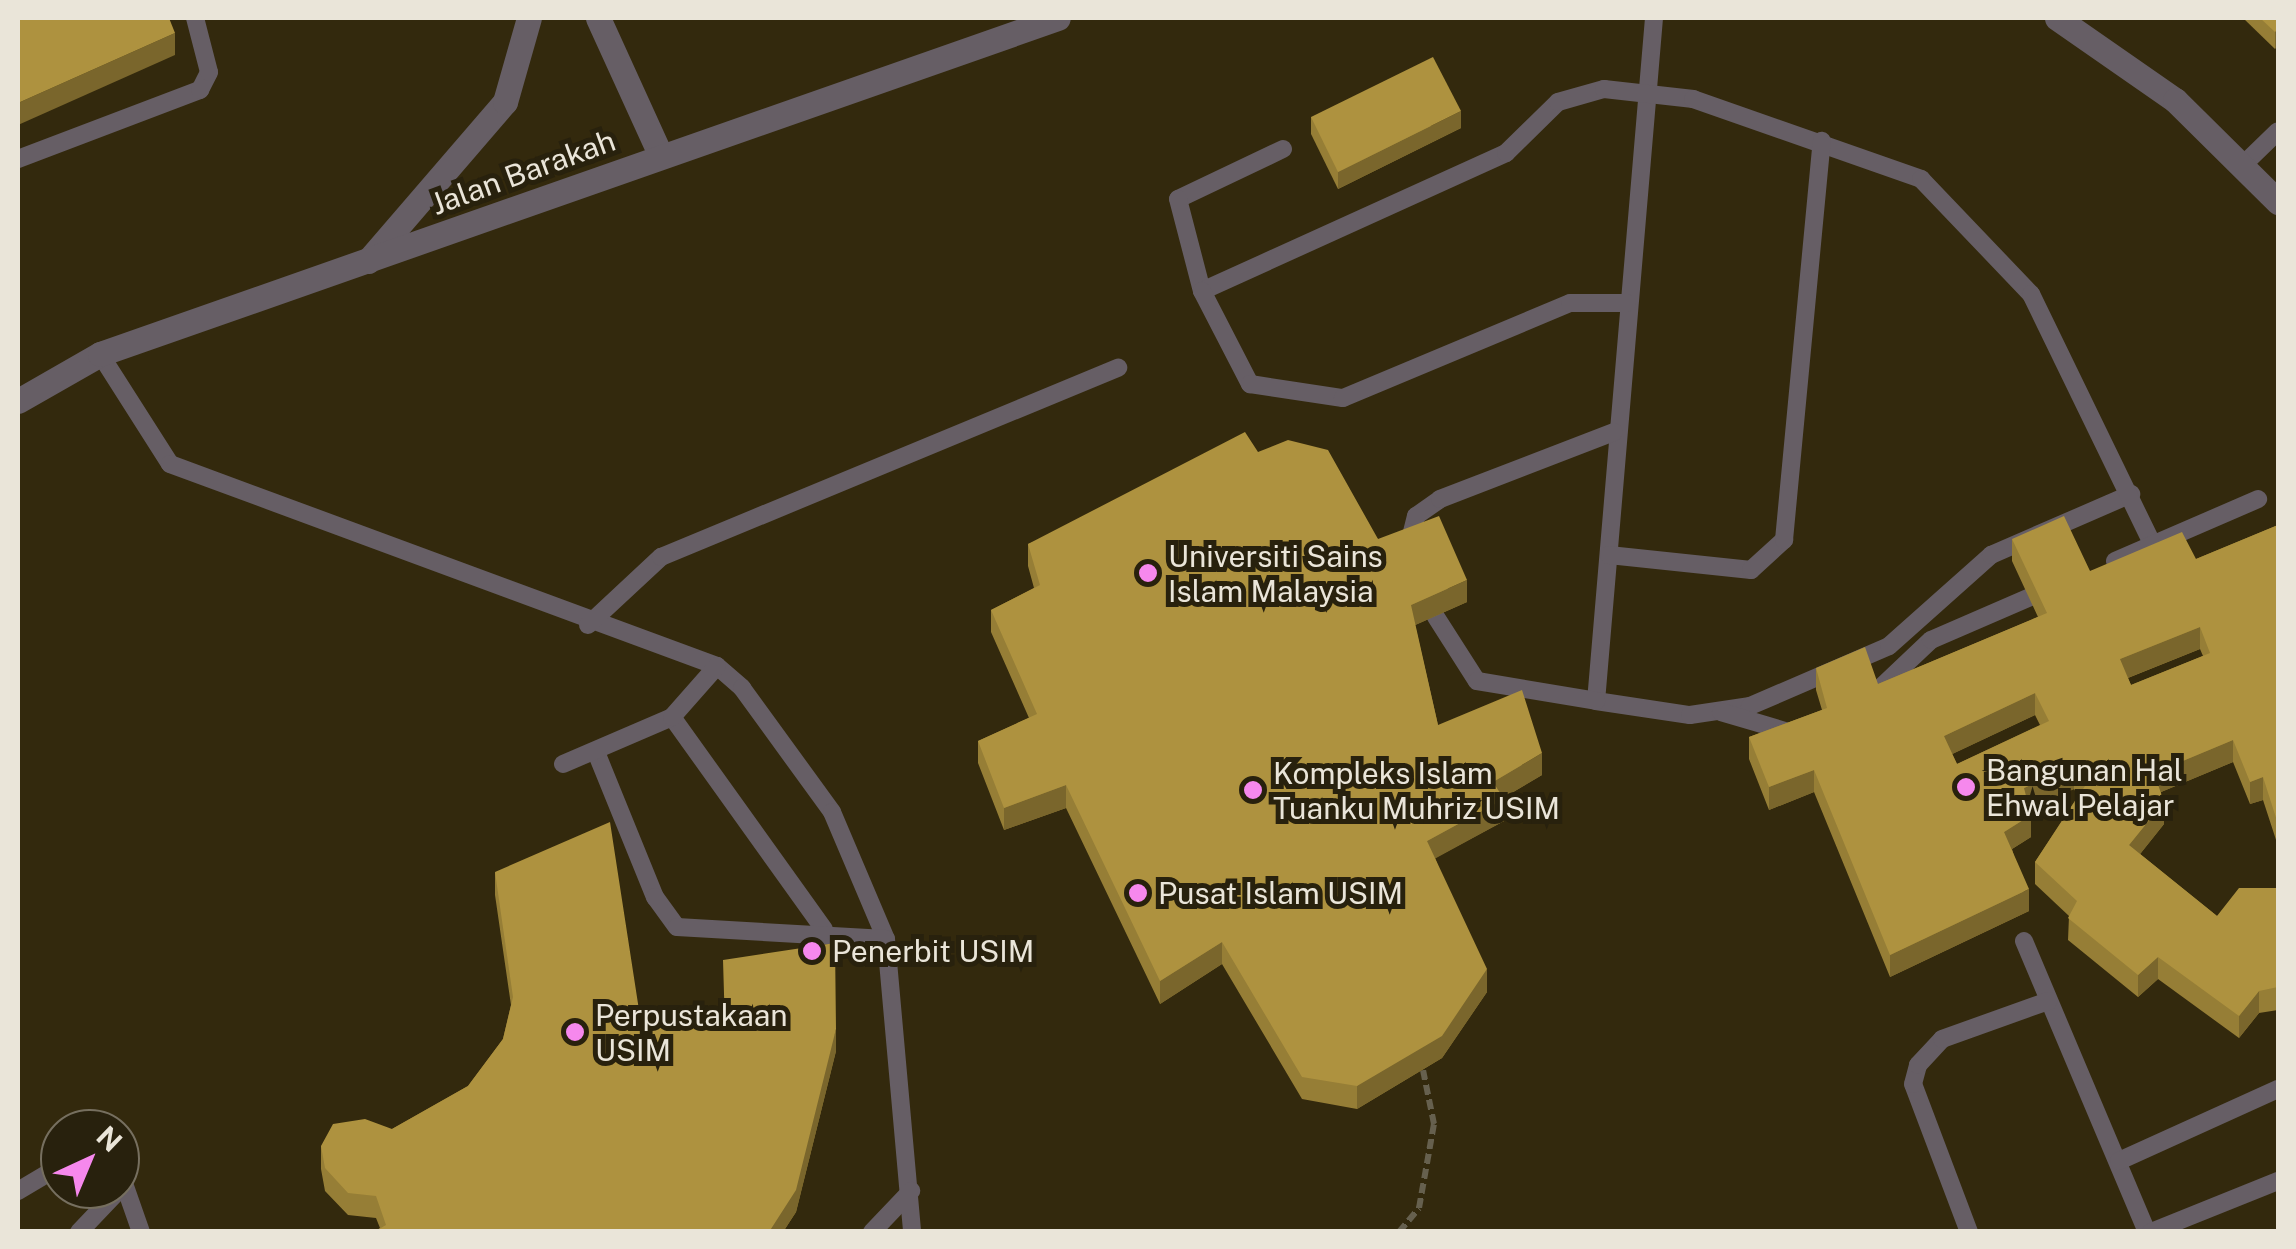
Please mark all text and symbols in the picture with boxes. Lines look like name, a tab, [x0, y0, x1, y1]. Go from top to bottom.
street label: Jalan Barakah	[426, 122, 620, 222]
place label: Universiti Sains Islam Malaysia	[1168, 538, 1383, 608]
marker: Universiti Sains Islam Malaysia	[1137, 562, 1159, 584]
place label: Bangunan Hal Ehwal Pelajar	[1986, 752, 2183, 822]
place label: Kompleks Islam Tuanku Muhriz USIM	[1273, 755, 1560, 826]
marker: Bangunan Hal Ehwal Pelajar	[1955, 776, 1977, 798]
marker: Kompleks Islam Tuanku Muhriz USIM	[1242, 779, 1264, 801]
place label: Pusat Islam USIM	[1158, 875, 1403, 911]
marker: Pusat Islam USIM	[1127, 882, 1149, 904]
place label: Penerbit USIM	[832, 933, 1034, 969]
marker: Penerbit USIM	[801, 940, 823, 962]
place label: Perpustakaan USIM	[595, 997, 788, 1068]
marker: Perpustakaan USIM	[564, 1021, 586, 1043]
north arrow	[40, 1109, 140, 1209]
text: N	[90, 1119, 129, 1158]

